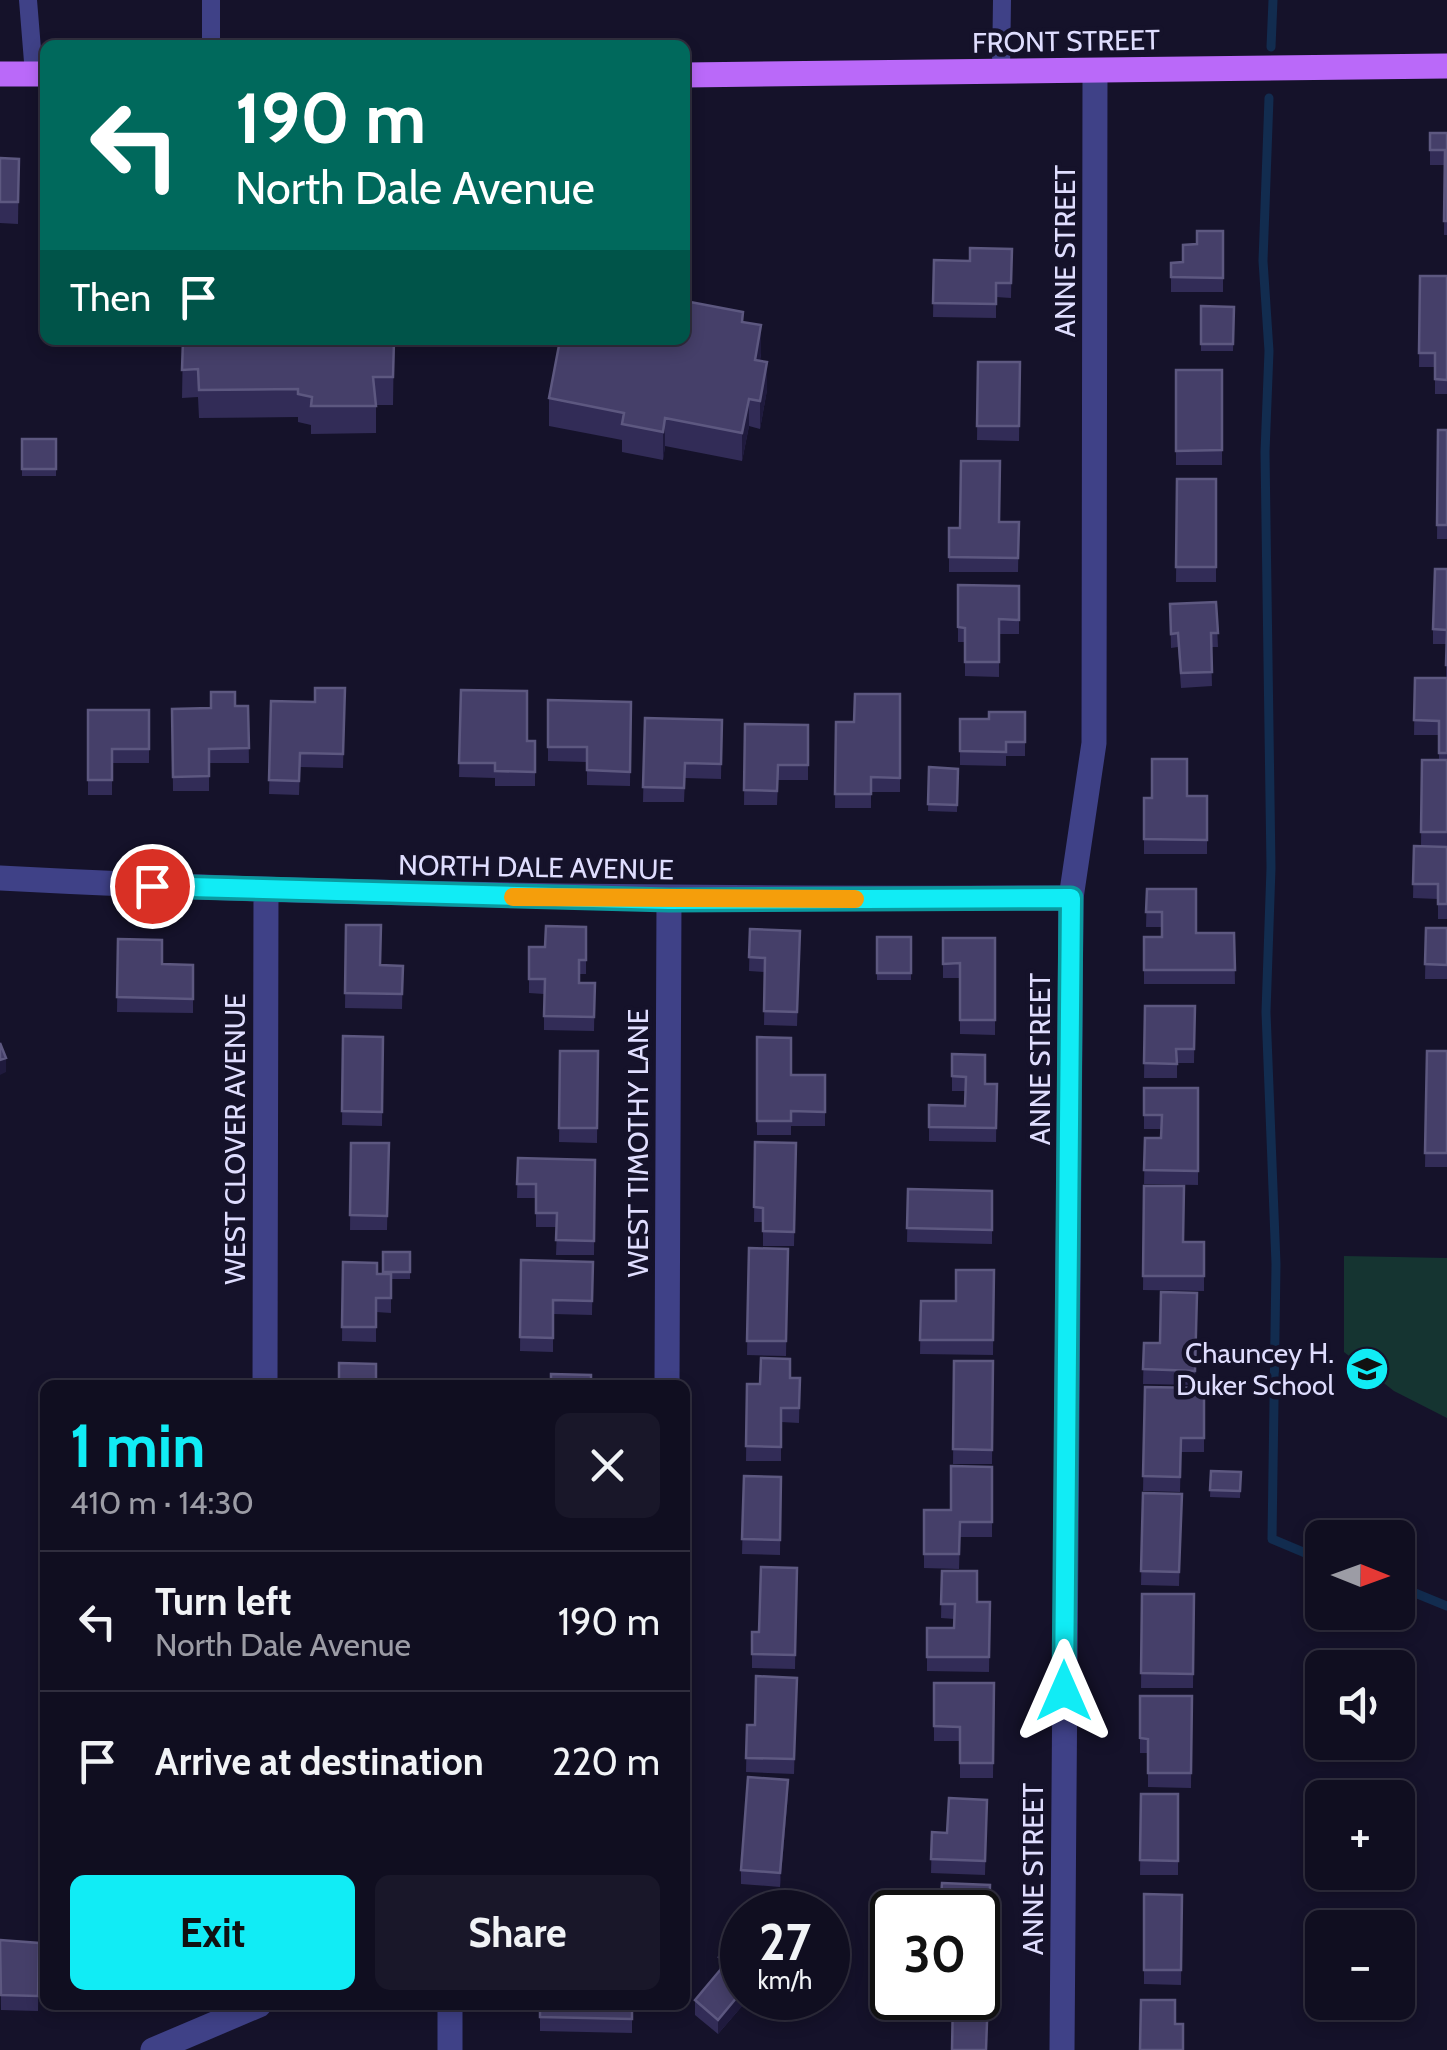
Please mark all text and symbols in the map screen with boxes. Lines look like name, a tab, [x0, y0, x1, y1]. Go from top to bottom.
street label: FRONT STREET	[972, 22, 1160, 60]
text: 190 m	[235, 75, 426, 161]
icon: left	[70, 80, 200, 210]
text: North Dale Avenue	[235, 161, 595, 215]
street label: ANNE STREET	[1048, 165, 1082, 337]
icon: arrive	[171, 270, 226, 325]
text: Then	[70, 274, 151, 321]
pin	[110, 844, 195, 929]
street label: NORTH DALE AVENUE	[398, 848, 674, 886]
icon: arrive	[125, 859, 180, 914]
street label: ANNE STREET	[1023, 973, 1057, 1145]
street label: WEST CLOVER AVENUE	[218, 993, 252, 1285]
street label: WEST TIMOTHY LANE	[621, 1009, 655, 1277]
place label: Chauncey H. Duker School	[1176, 1336, 1334, 1402]
school or university icon: Chauncey H. Duker School	[1344, 1346, 1390, 1392]
text: 1 min	[70, 1409, 205, 1482]
button: close	[555, 1413, 660, 1518]
text: 410 m · 14:30	[70, 1483, 254, 1522]
north arrow	[1305, 1520, 1415, 1630]
map controls	[1305, 1520, 1415, 2020]
text: Turn left	[155, 1578, 291, 1625]
icon: left	[70, 1594, 125, 1649]
text: 190 m	[558, 1598, 660, 1645]
text: North Dale Avenue	[155, 1625, 411, 1664]
position arrow	[1012, 1639, 1116, 1743]
button: sound	[1305, 1650, 1415, 1760]
icon: arrive	[70, 1734, 125, 1789]
text: Arrive at destination	[155, 1738, 484, 1785]
text: 220 m	[552, 1738, 660, 1785]
button: +	[1305, 1780, 1415, 1890]
street label: ANNE STREET	[1016, 1783, 1050, 1955]
button: Exit	[70, 1875, 355, 1990]
button: Share	[375, 1875, 660, 1990]
speed limit sign: 30	[870, 1890, 1000, 2020]
button: −	[1305, 1910, 1415, 2020]
text: 27	[759, 1912, 811, 1973]
text: km/h	[758, 1965, 812, 1995]

